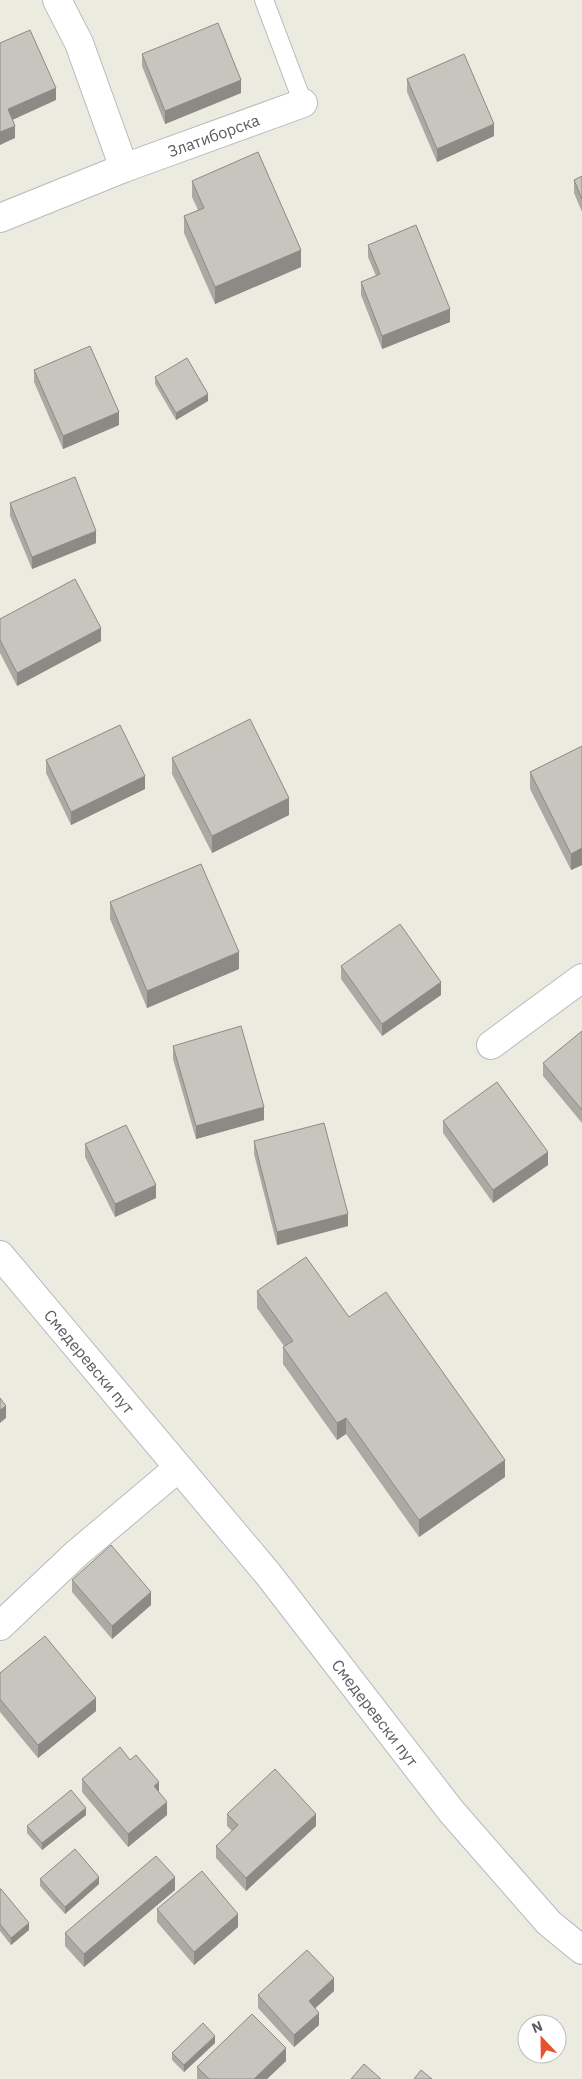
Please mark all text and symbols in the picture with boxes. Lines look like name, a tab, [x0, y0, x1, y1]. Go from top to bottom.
street label: Златиборска	[165, 109, 263, 161]
street label: Смедеревски пут	[40, 1305, 139, 1418]
street label: Смедеревски пут	[327, 1655, 423, 1771]
north arrow	[517, 2014, 567, 2064]
text: N	[529, 2017, 545, 2037]

